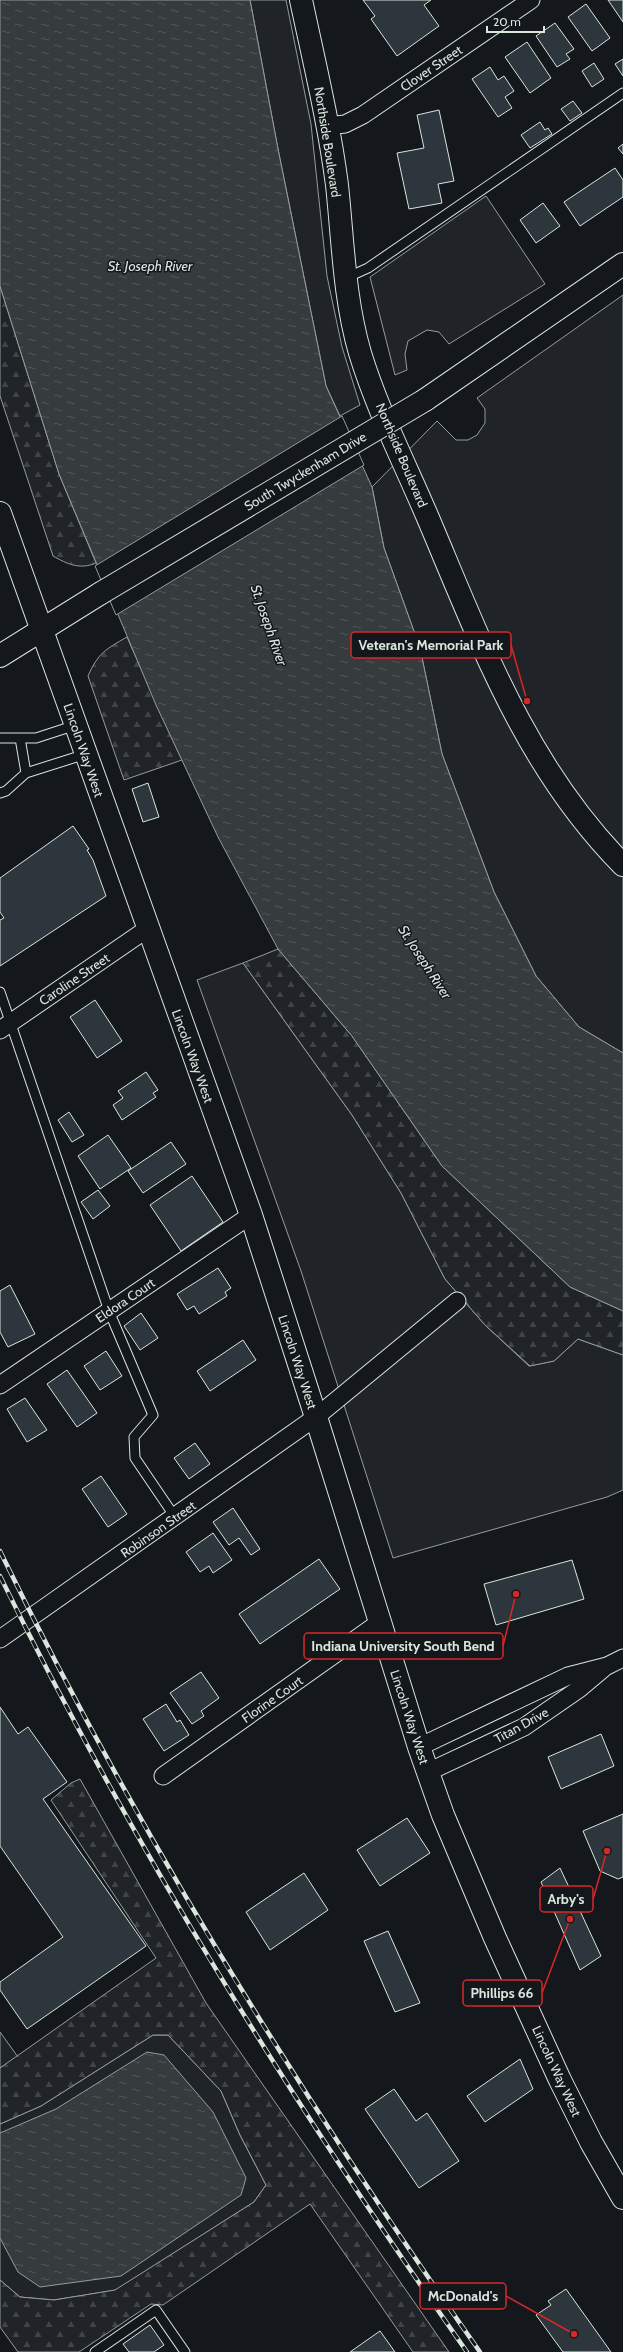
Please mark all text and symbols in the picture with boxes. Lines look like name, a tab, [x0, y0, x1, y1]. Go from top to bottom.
scale bar	[487, 8, 544, 34]
text: 20 m	[493, 14, 521, 29]
street label: Clover Street	[397, 41, 466, 95]
street label: Northside Boulevard	[311, 86, 345, 198]
water label: St. Joseph River	[108, 257, 193, 275]
street label: Northside Boulevard	[373, 400, 431, 510]
street label: South Twyckenham Drive	[241, 428, 369, 514]
water label: St. Joseph River	[247, 582, 292, 669]
callout: Veteran's Memorial Park	[351, 632, 511, 658]
text: Veteran's Memorial Park	[359, 636, 504, 654]
street label: Lincoln Way West	[60, 701, 108, 800]
water label: St. Joseph River	[394, 922, 456, 1003]
street label: Caroline Street	[36, 949, 113, 1008]
street label: Lincoln Way West	[169, 1007, 218, 1105]
street label: Eldora Court	[92, 1274, 158, 1326]
street label: Lincoln Way West	[275, 1313, 321, 1412]
street label: Robinson Street	[117, 1497, 199, 1561]
callout: Indiana University South Bend	[304, 1633, 503, 1659]
text: Indiana University South Bend	[311, 1637, 495, 1655]
street label: Lincoln Way West	[387, 1668, 433, 1767]
street label: Florine Court	[238, 1672, 306, 1726]
street label: Titan Drive	[491, 1703, 551, 1746]
callout: Arby's	[540, 1886, 593, 1912]
text: Arby's	[547, 1890, 585, 1908]
callout: Phillips 66	[463, 1980, 542, 2006]
text: Phillips 66	[471, 1984, 534, 2002]
street label: Lincoln Way West	[529, 2023, 585, 2119]
callout: McDonald's	[420, 2283, 506, 2309]
text: McDonald's	[428, 2287, 498, 2305]

